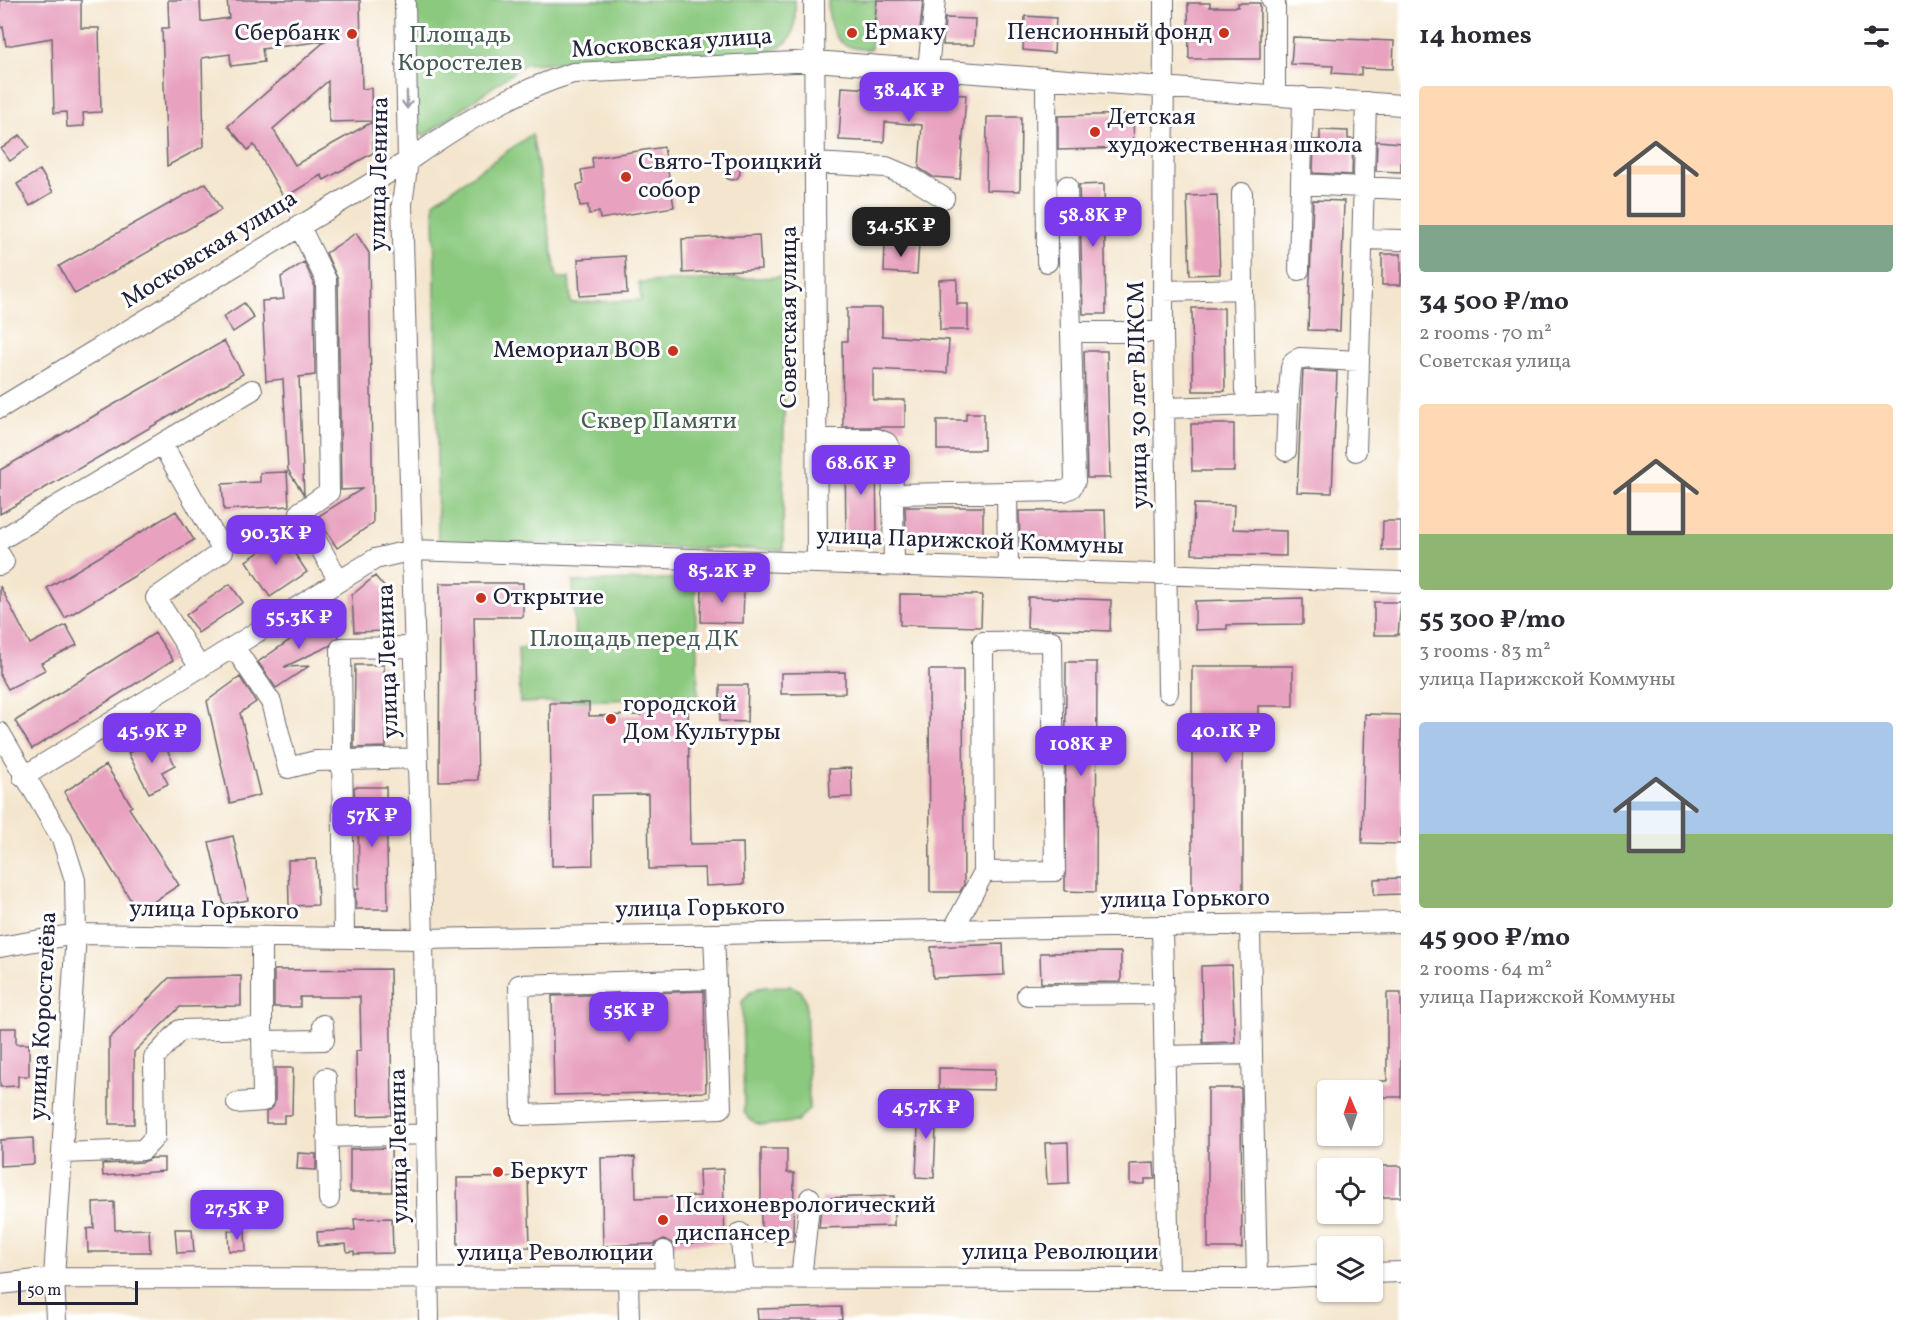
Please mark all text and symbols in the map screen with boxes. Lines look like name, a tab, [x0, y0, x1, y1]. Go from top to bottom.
place label: Ермаку	[864, 16, 946, 50]
place label: Пенсионный фонд	[1007, 16, 1212, 50]
place label: Сбербанк	[234, 17, 340, 51]
text: 14 homes	[1419, 18, 1532, 54]
park label: Площадь Коростелев	[397, 19, 523, 81]
street label: Московская улица	[570, 20, 774, 68]
icon: filters	[1860, 20, 1893, 53]
marker: Ермаку	[845, 26, 859, 40]
marker: Пенсионный фонд	[1217, 26, 1231, 40]
marker: Сбербанк	[345, 27, 359, 41]
pin: 38.4K ₽	[854, 72, 964, 123]
text: 38.4K ₽	[874, 77, 944, 105]
one-way arrow	[402, 90, 413, 110]
street label: улица Ленина	[362, 96, 398, 252]
place label: Детская художественная школа	[1107, 101, 1363, 163]
marker: Детская художественная школа	[1088, 125, 1102, 139]
icon: home	[1602, 125, 1710, 233]
place label: Свято-Троицкий собор	[638, 146, 822, 208]
marker: Свято-Троицкий собор	[619, 170, 633, 184]
street label: Московская улица	[116, 182, 304, 318]
pin: 58.8K ₽	[1038, 197, 1148, 248]
text: 58.8K ₽	[1059, 202, 1128, 230]
pin: 34.5K ₽	[846, 207, 956, 258]
text: 34.5K ₽	[866, 212, 936, 240]
street label: Советская улица	[773, 226, 807, 408]
street label: улица 30 лет ВЛКСМ	[1120, 281, 1158, 509]
text: 34 500 ₽/mo	[1419, 284, 1569, 320]
text: 2 rooms · 70 m²	[1419, 320, 1552, 348]
place label: Мемориал ВОВ	[493, 334, 661, 368]
marker: Мемориал ВОВ	[666, 344, 680, 358]
text: Советская улица	[1419, 348, 1571, 376]
park label: Сквер Памяти	[581, 405, 737, 439]
icon: home	[1602, 443, 1710, 551]
pin: 68.6K ₽	[806, 445, 916, 496]
text: 68.6K ₽	[826, 450, 896, 478]
pin: 90.3K ₽	[221, 515, 331, 566]
text: 90.3K ₽	[240, 520, 312, 548]
street label: улица Парижской Коммуны	[816, 520, 1124, 564]
pin: 85.2K ₽	[667, 553, 777, 604]
text: 85.2K ₽	[688, 558, 756, 586]
place label: Открытие	[493, 581, 604, 615]
street label: улица Ленина	[369, 583, 409, 739]
marker: Открытие	[474, 591, 488, 605]
pin: 55.3K ₽	[244, 599, 354, 650]
text: 55 300 ₽/mo	[1419, 602, 1565, 638]
text: 55.3K ₽	[266, 604, 332, 632]
park label: Площадь перед ДК	[529, 623, 739, 657]
text: 3 rooms · 83 m²	[1419, 638, 1551, 666]
text: улица Парижской Коммуны	[1419, 666, 1675, 694]
place label: городской Дом Культуры	[623, 688, 781, 750]
marker: городской Дом Культуры	[604, 712, 618, 726]
pin: 45.9K ₽	[97, 713, 207, 764]
pin: 40.1K ₽	[1171, 713, 1281, 764]
text: 45.9K ₽	[117, 718, 187, 746]
text: 40.1K ₽	[1191, 718, 1261, 746]
pin: 108K ₽	[1032, 726, 1130, 777]
text: 108K ₽	[1049, 731, 1113, 759]
icon: home	[1602, 761, 1710, 869]
pin: 57K ₽	[330, 797, 414, 848]
text: 57K ₽	[346, 802, 398, 830]
street label: улица Горького	[1100, 882, 1270, 918]
street label: улица Горького	[615, 891, 785, 927]
street label: улица Горького	[129, 893, 299, 929]
street label: улица Коростелёва	[22, 911, 66, 1121]
text: 45 900 ₽/mo	[1419, 920, 1570, 956]
text: 2 rooms · 64 m²	[1419, 956, 1552, 984]
text: улица Парижской Коммуны	[1419, 984, 1675, 1012]
pin: 55K ₽	[587, 992, 671, 1043]
text: 55K ₽	[603, 997, 655, 1025]
street label: улица Ленина	[382, 1068, 418, 1224]
north arrow	[1317, 1080, 1383, 1146]
map controls	[1317, 1080, 1383, 1302]
pin: 45.7K ₽	[871, 1089, 981, 1140]
text: 45.7K ₽	[892, 1094, 960, 1122]
place label: Беркут	[510, 1155, 588, 1189]
button: locate	[1317, 1158, 1383, 1224]
marker: Беркут	[491, 1165, 505, 1179]
place label: Психоневрологический диспансер	[675, 1189, 936, 1251]
pin: 27.5K ₽	[182, 1190, 292, 1241]
text: 27.5K ₽	[204, 1195, 270, 1223]
marker: Психоневрологический диспансер	[656, 1213, 670, 1227]
street label: улица Революции	[962, 1236, 1158, 1270]
button: layers	[1317, 1236, 1383, 1302]
street label: улица Революции	[457, 1237, 653, 1271]
scale bar	[18, 1278, 138, 1306]
text: 50 m	[27, 1280, 61, 1302]

